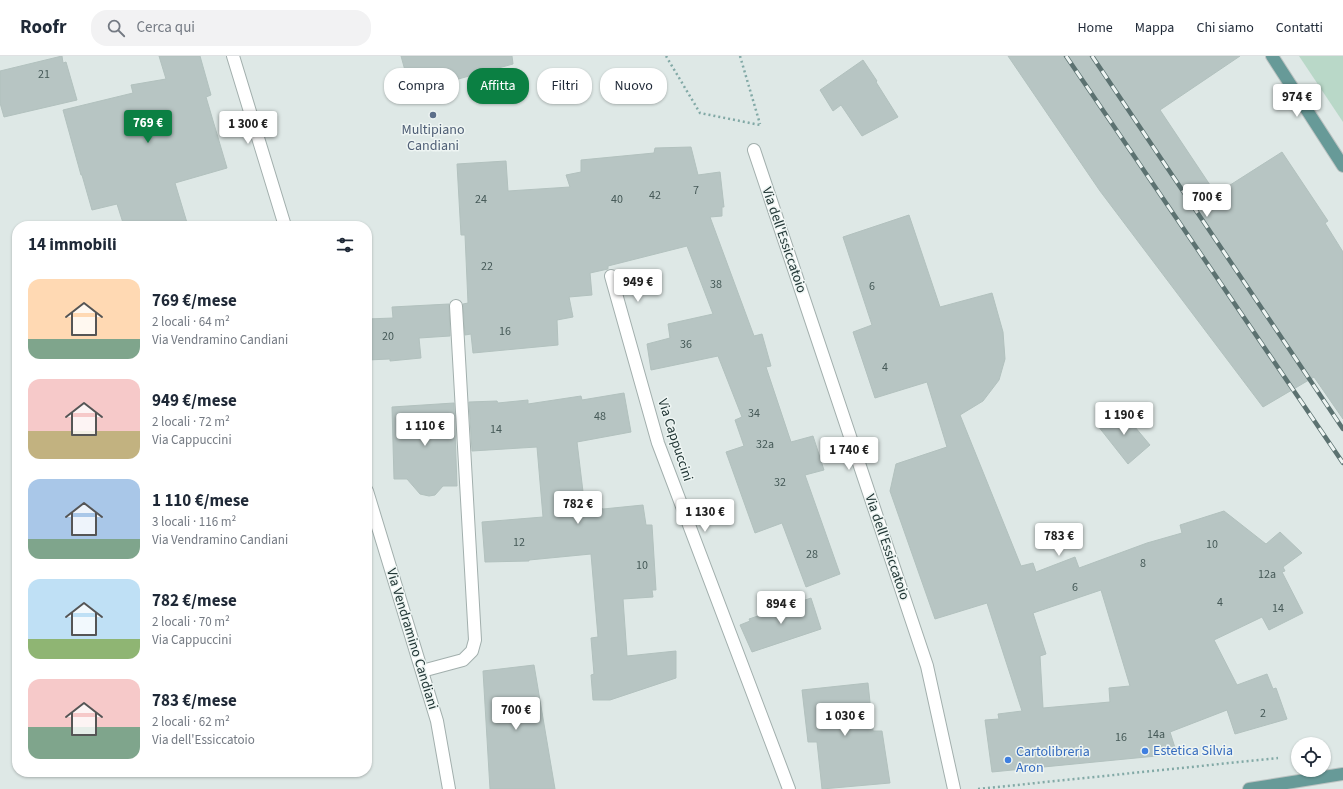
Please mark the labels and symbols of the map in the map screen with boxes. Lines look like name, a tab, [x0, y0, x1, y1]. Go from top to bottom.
house number: 21	[38, 66, 50, 83]
pin: 974 €	[1269, 84, 1325, 118]
pin: 769 €	[120, 110, 176, 144]
marker: Multipiano Candiani	[428, 110, 438, 120]
pin: 1 300 €	[211, 111, 285, 145]
place label: Multipiano Candiani	[401, 120, 465, 156]
house number: 7	[693, 182, 699, 199]
street label: Via dell'Essiccatoio	[757, 184, 811, 296]
pin: 700 €	[1179, 184, 1235, 218]
house number: 42	[649, 187, 661, 204]
house number: 24	[475, 191, 487, 208]
house number: 40	[611, 191, 623, 208]
house number: 22	[481, 258, 493, 275]
pin: 949 €	[610, 269, 666, 303]
house number: 38	[710, 276, 722, 293]
house number: 6	[869, 278, 875, 295]
house number: 16	[499, 323, 511, 340]
house number: 20	[382, 328, 394, 345]
house number: 36	[680, 336, 692, 353]
house number: 4	[882, 359, 888, 376]
street label: Via Cappuccini	[652, 396, 698, 484]
pin: 1 190 €	[1087, 402, 1161, 436]
house number: 34	[748, 405, 760, 422]
house number: 48	[594, 408, 606, 425]
pin: 1 110 €	[388, 413, 462, 447]
house number: 14	[490, 421, 502, 438]
house number: 32a	[756, 436, 774, 453]
pin: 1 740 €	[812, 437, 886, 471]
house number: 32	[774, 474, 786, 491]
pin: 782 €	[550, 491, 606, 525]
street label: Via dell'Essiccatoio	[860, 491, 914, 603]
pin: 1 130 €	[668, 499, 742, 533]
pin: 783 €	[1031, 523, 1087, 557]
house number: 12	[513, 534, 525, 551]
house number: 10	[1206, 536, 1218, 553]
house number: 28	[806, 546, 818, 563]
house number: 8	[1140, 555, 1146, 572]
house number: 10	[636, 557, 648, 574]
street label: Via Vendramino Candiani	[381, 566, 443, 712]
house number: 12a	[1258, 566, 1276, 583]
house number: 6	[1072, 579, 1078, 596]
pin: 894 €	[753, 591, 809, 625]
house number: 4	[1217, 594, 1223, 611]
house number: 14	[1272, 600, 1284, 617]
pin: 700 €	[488, 697, 544, 731]
pin: 1 030 €	[808, 703, 882, 737]
house number: 2	[1260, 705, 1266, 722]
house number: 14a	[1147, 726, 1165, 743]
house number: 16	[1115, 729, 1127, 746]
place label: Estetica Silvia	[1153, 741, 1233, 761]
place label: Cartolibreria Aron	[1016, 742, 1090, 778]
marker: Estetica Silvia	[1140, 746, 1150, 756]
marker: Cartolibreria Aron	[1003, 755, 1013, 765]

